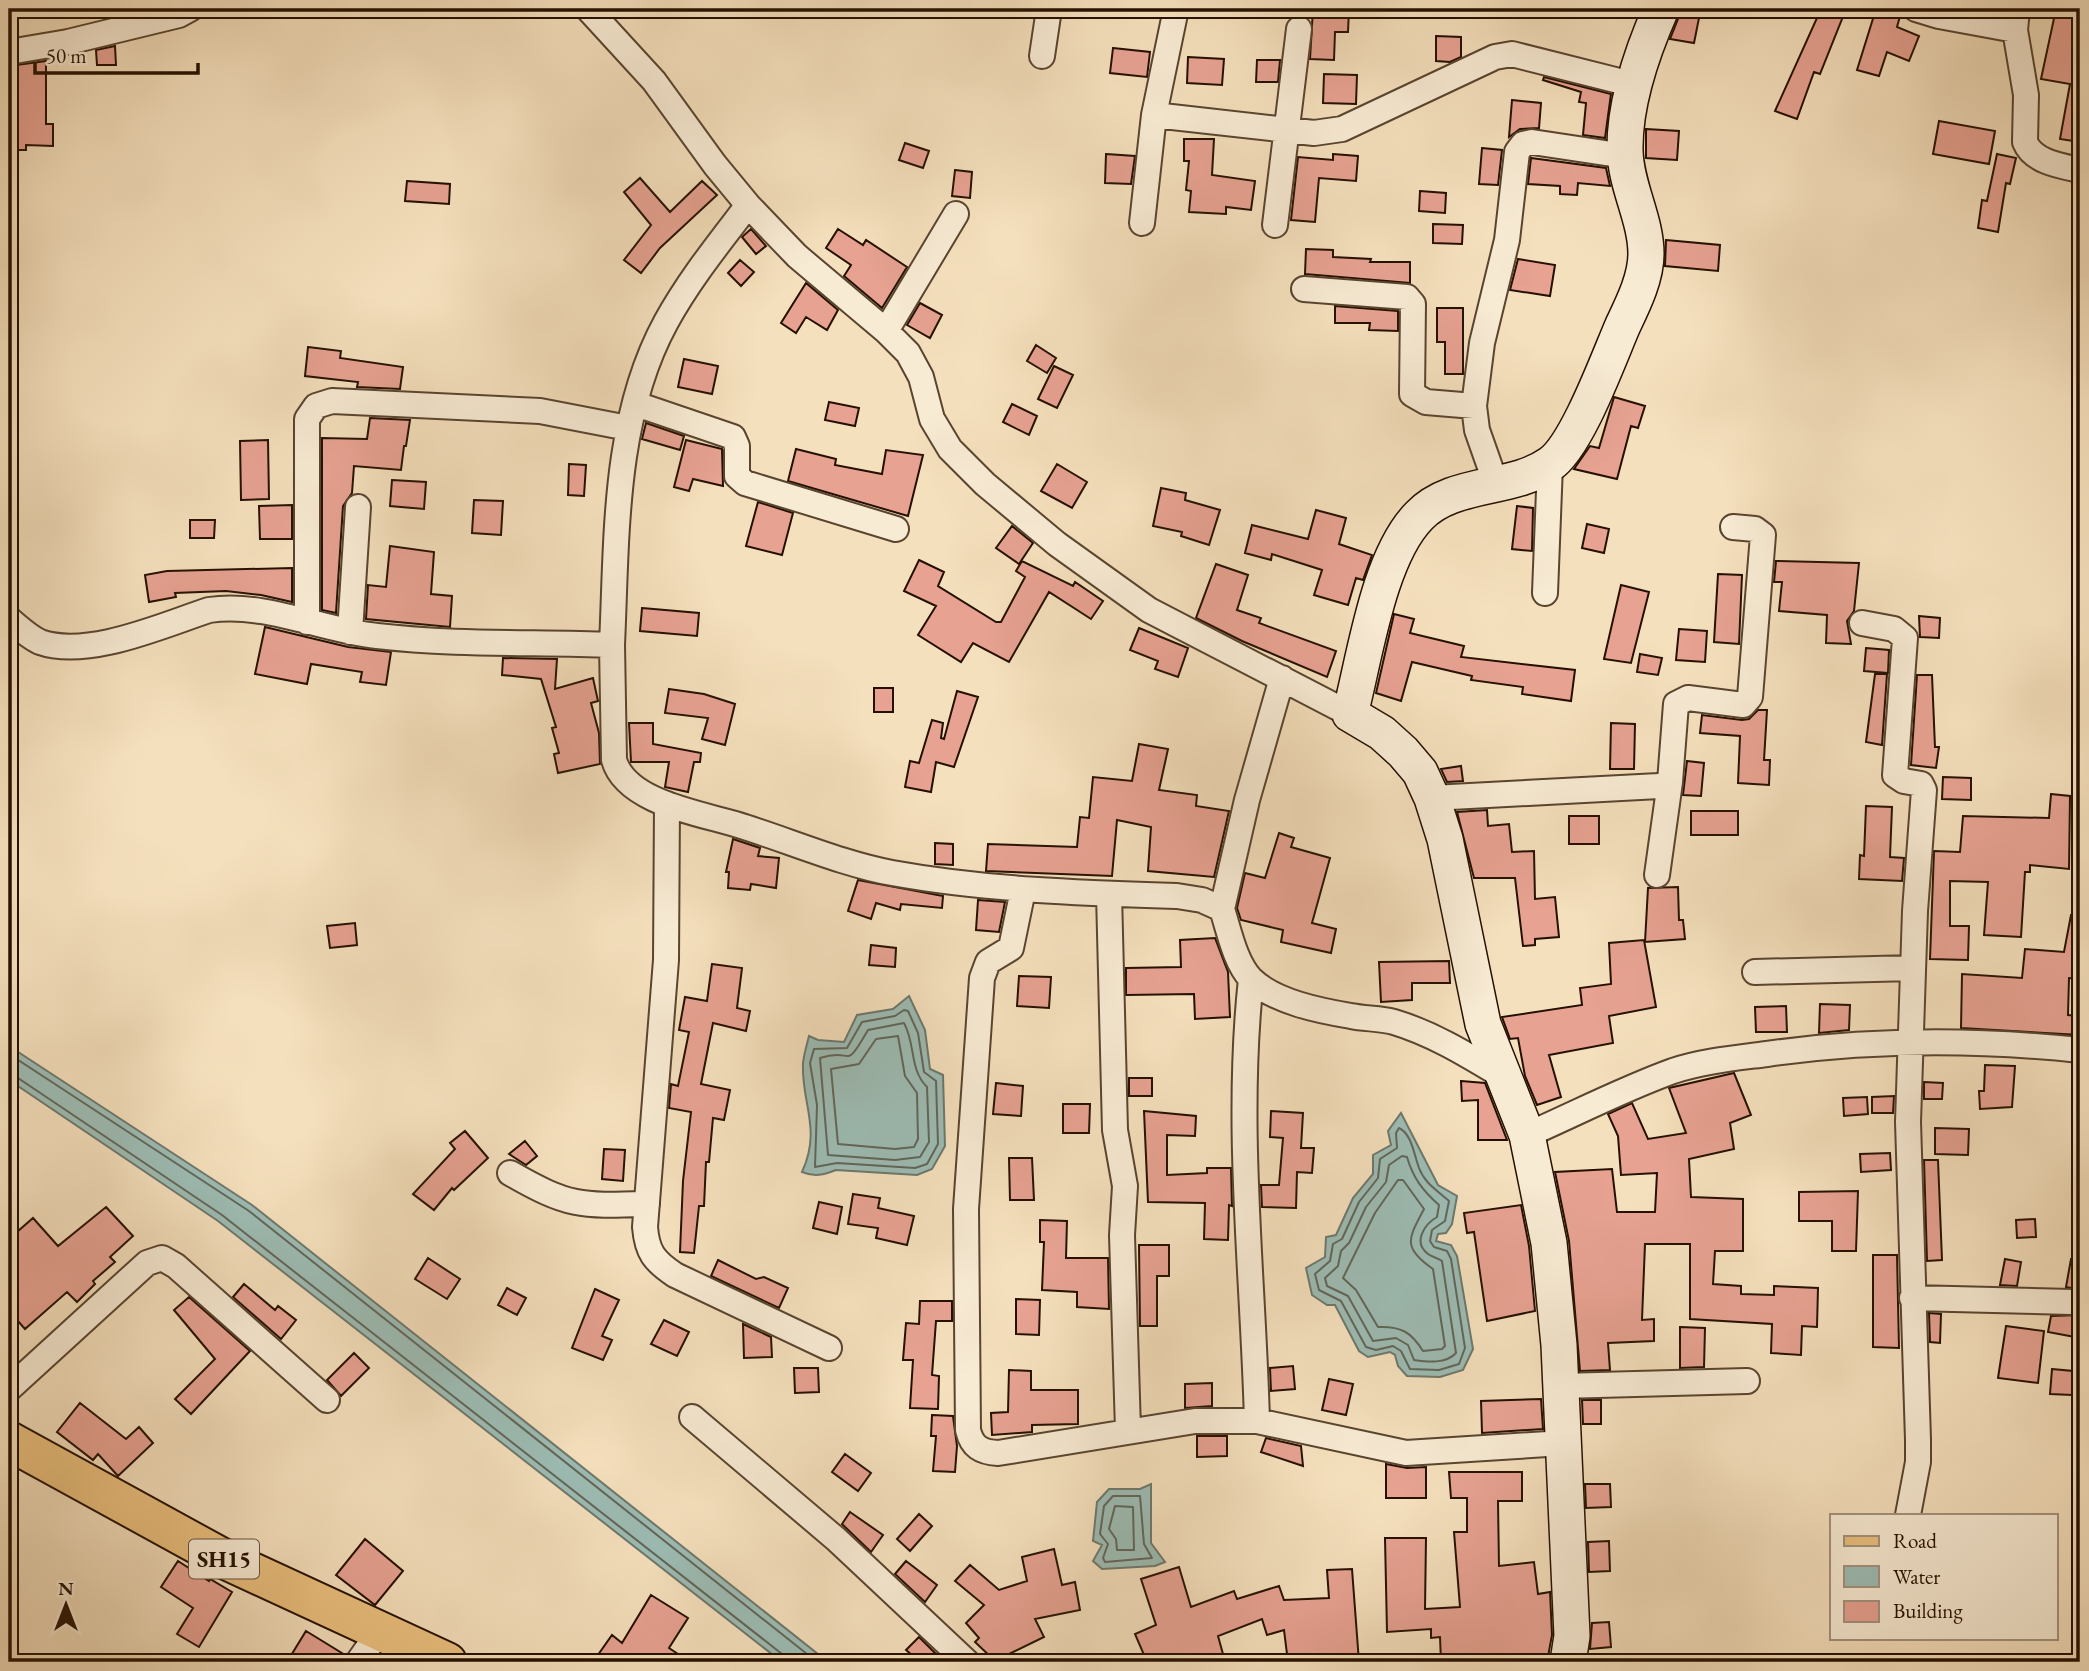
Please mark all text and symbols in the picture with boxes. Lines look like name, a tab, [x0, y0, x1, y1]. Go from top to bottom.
scale bar	[35, 32, 198, 76]
text: 50 m	[46, 42, 87, 69]
legend	[1830, 1514, 2058, 1640]
text: Road	[1893, 1527, 1937, 1554]
road number: SH15	[189, 1540, 259, 1578]
text: Water	[1893, 1563, 1940, 1590]
north arrow	[32, 1570, 102, 1640]
text: N	[58, 1576, 74, 1601]
text: Building	[1893, 1597, 1963, 1624]

